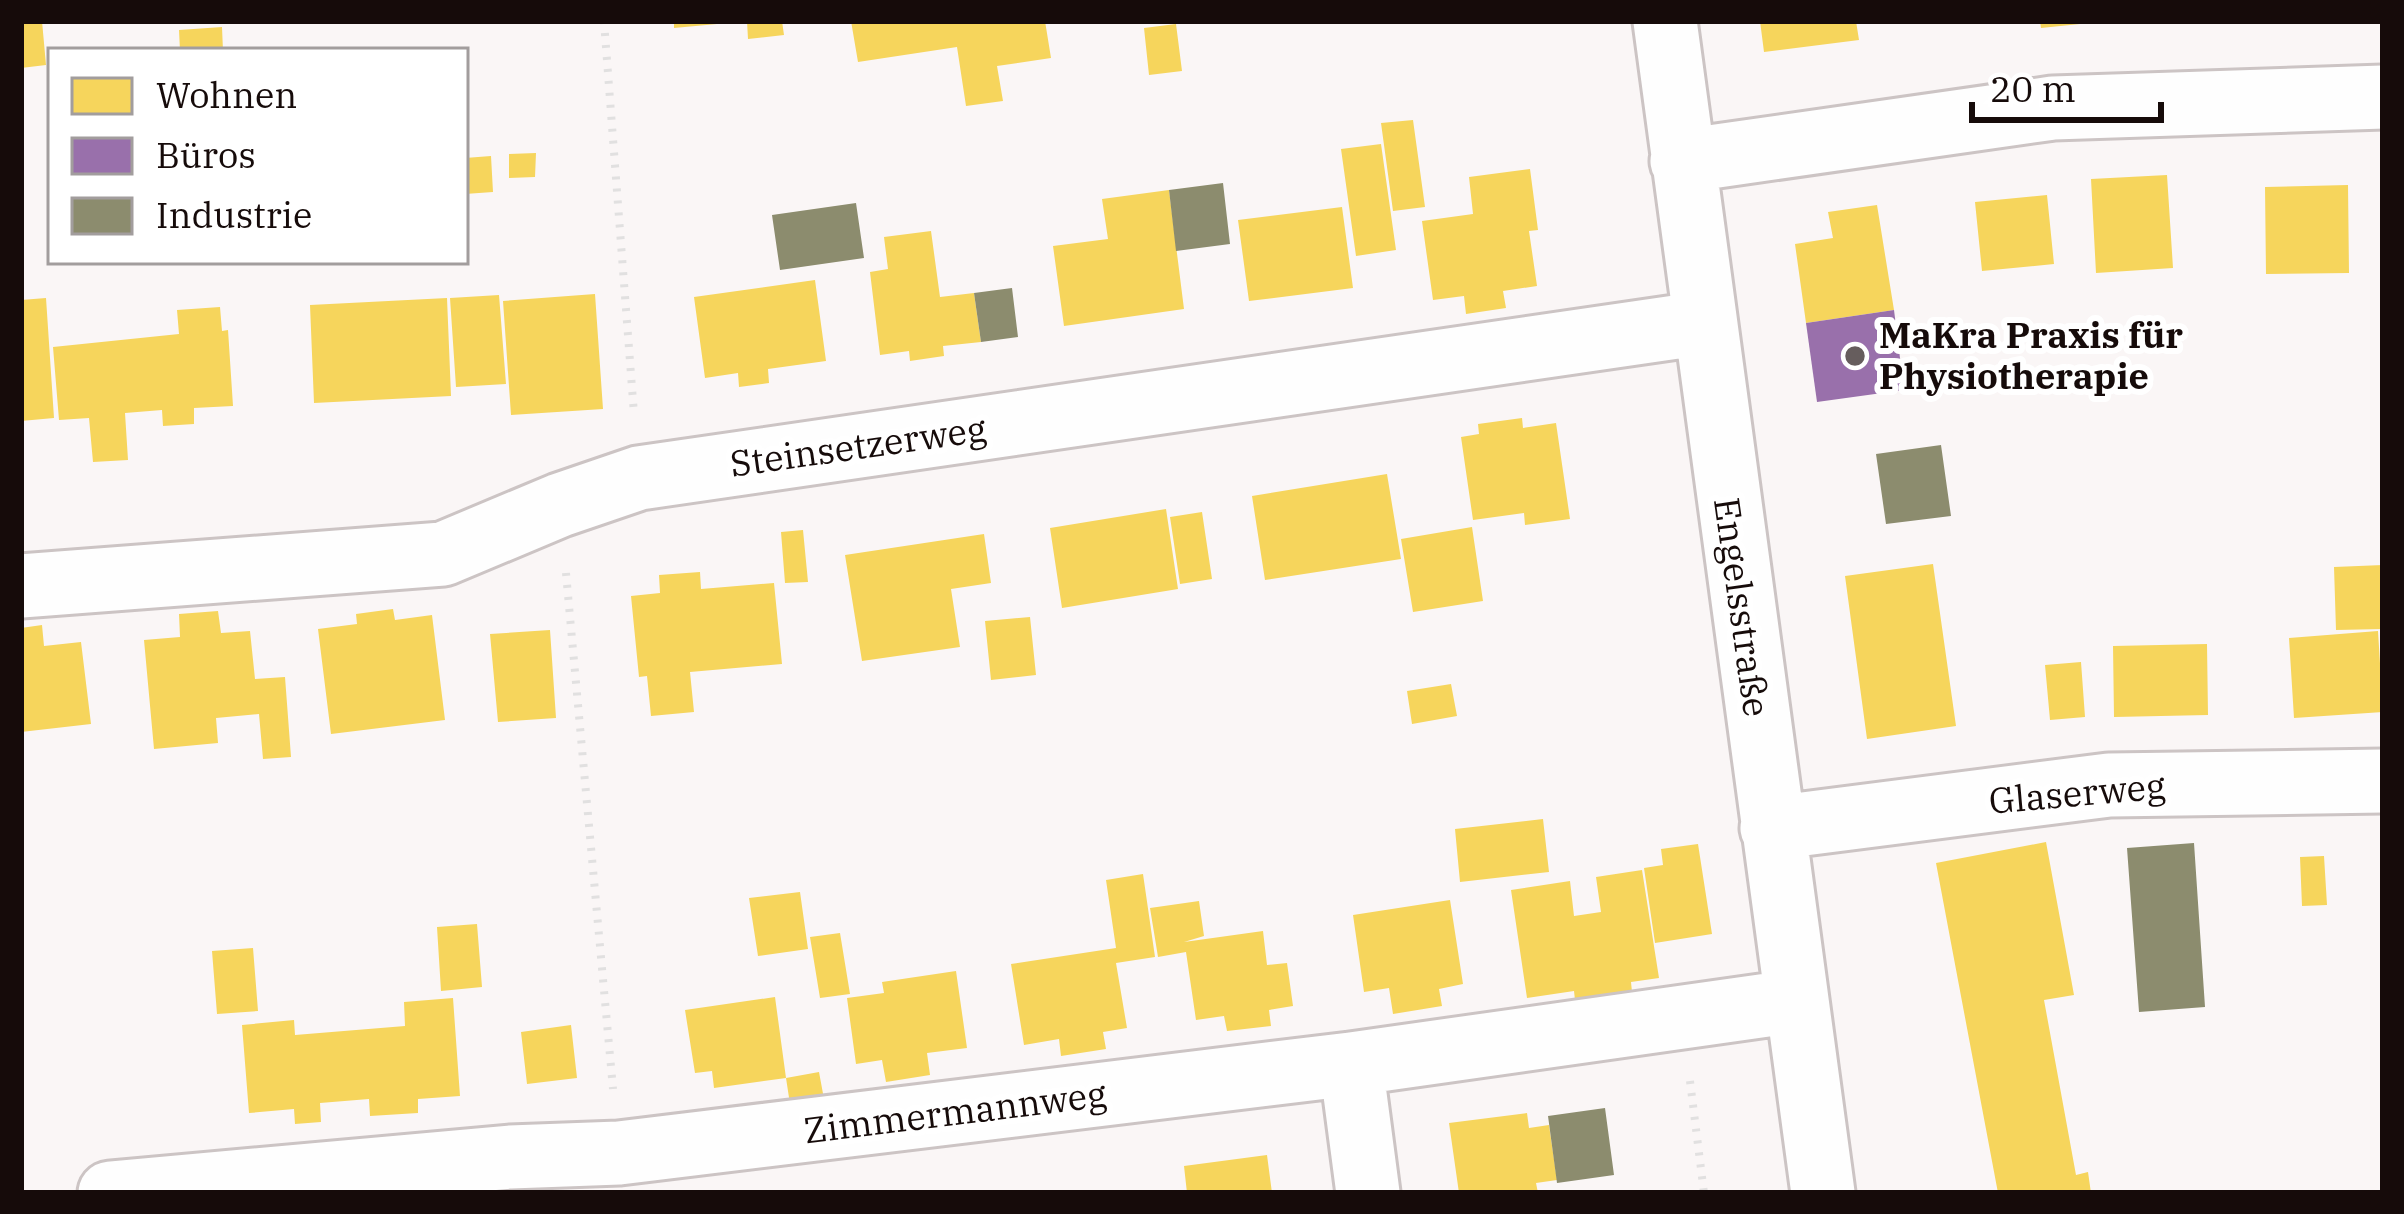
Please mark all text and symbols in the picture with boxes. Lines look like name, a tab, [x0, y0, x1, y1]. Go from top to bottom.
legend	[48, 48, 468, 264]
scale bar	[1972, 48, 2161, 122]
text: 20 m	[1990, 65, 2076, 112]
text: Wohnen	[156, 71, 297, 118]
text: Büros	[156, 131, 256, 178]
text: Industrie	[156, 191, 312, 238]
place label: MaKra Praxis für Physiotherapie	[1879, 311, 2183, 399]
marker: MaKra Praxis für Physiotherapie	[1842, 343, 1868, 369]
street label: Steinsetzerweg	[727, 404, 989, 487]
street label: Engelsstraße	[1704, 494, 1781, 720]
street label: Glaserweg	[1987, 761, 2167, 824]
street label: Zimmermannweg	[801, 1070, 1109, 1153]

